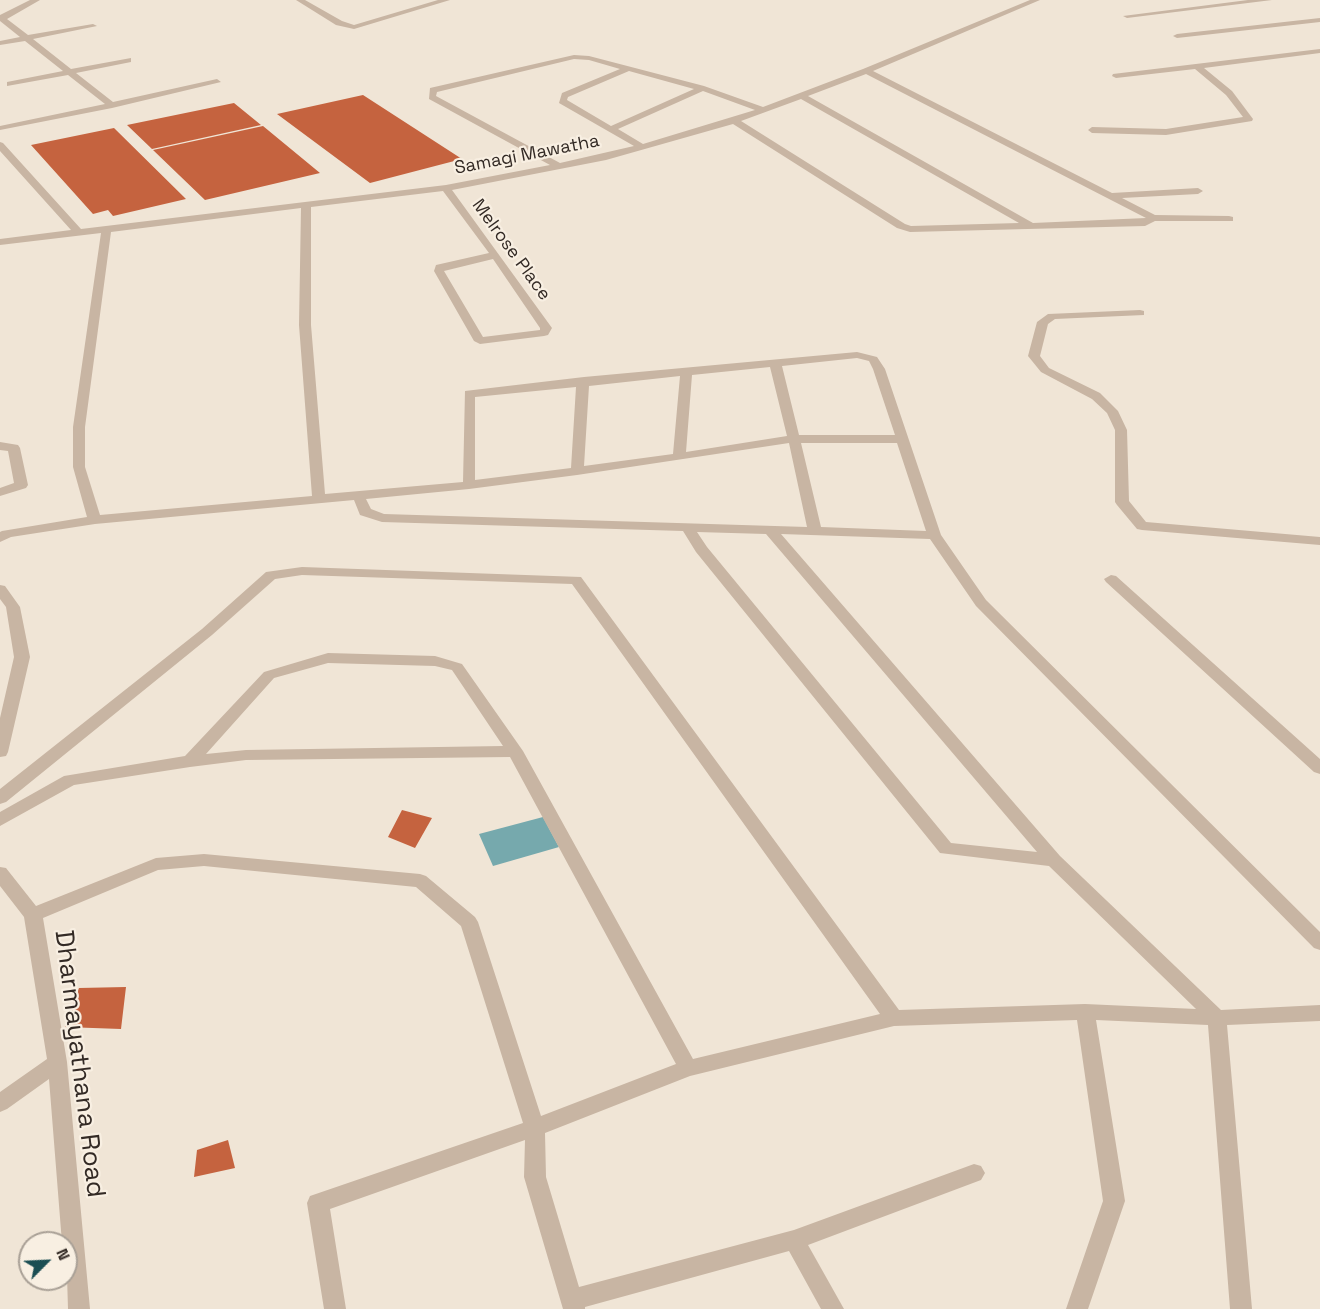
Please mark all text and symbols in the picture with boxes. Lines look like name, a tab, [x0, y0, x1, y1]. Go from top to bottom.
street label: Samagi Mawatha	[453, 130, 601, 180]
street label: Melrose Place	[467, 195, 555, 305]
street label: Dharmayathana Road	[47, 929, 111, 1199]
north arrow	[18, 1231, 78, 1291]
text: N	[51, 1245, 75, 1263]

